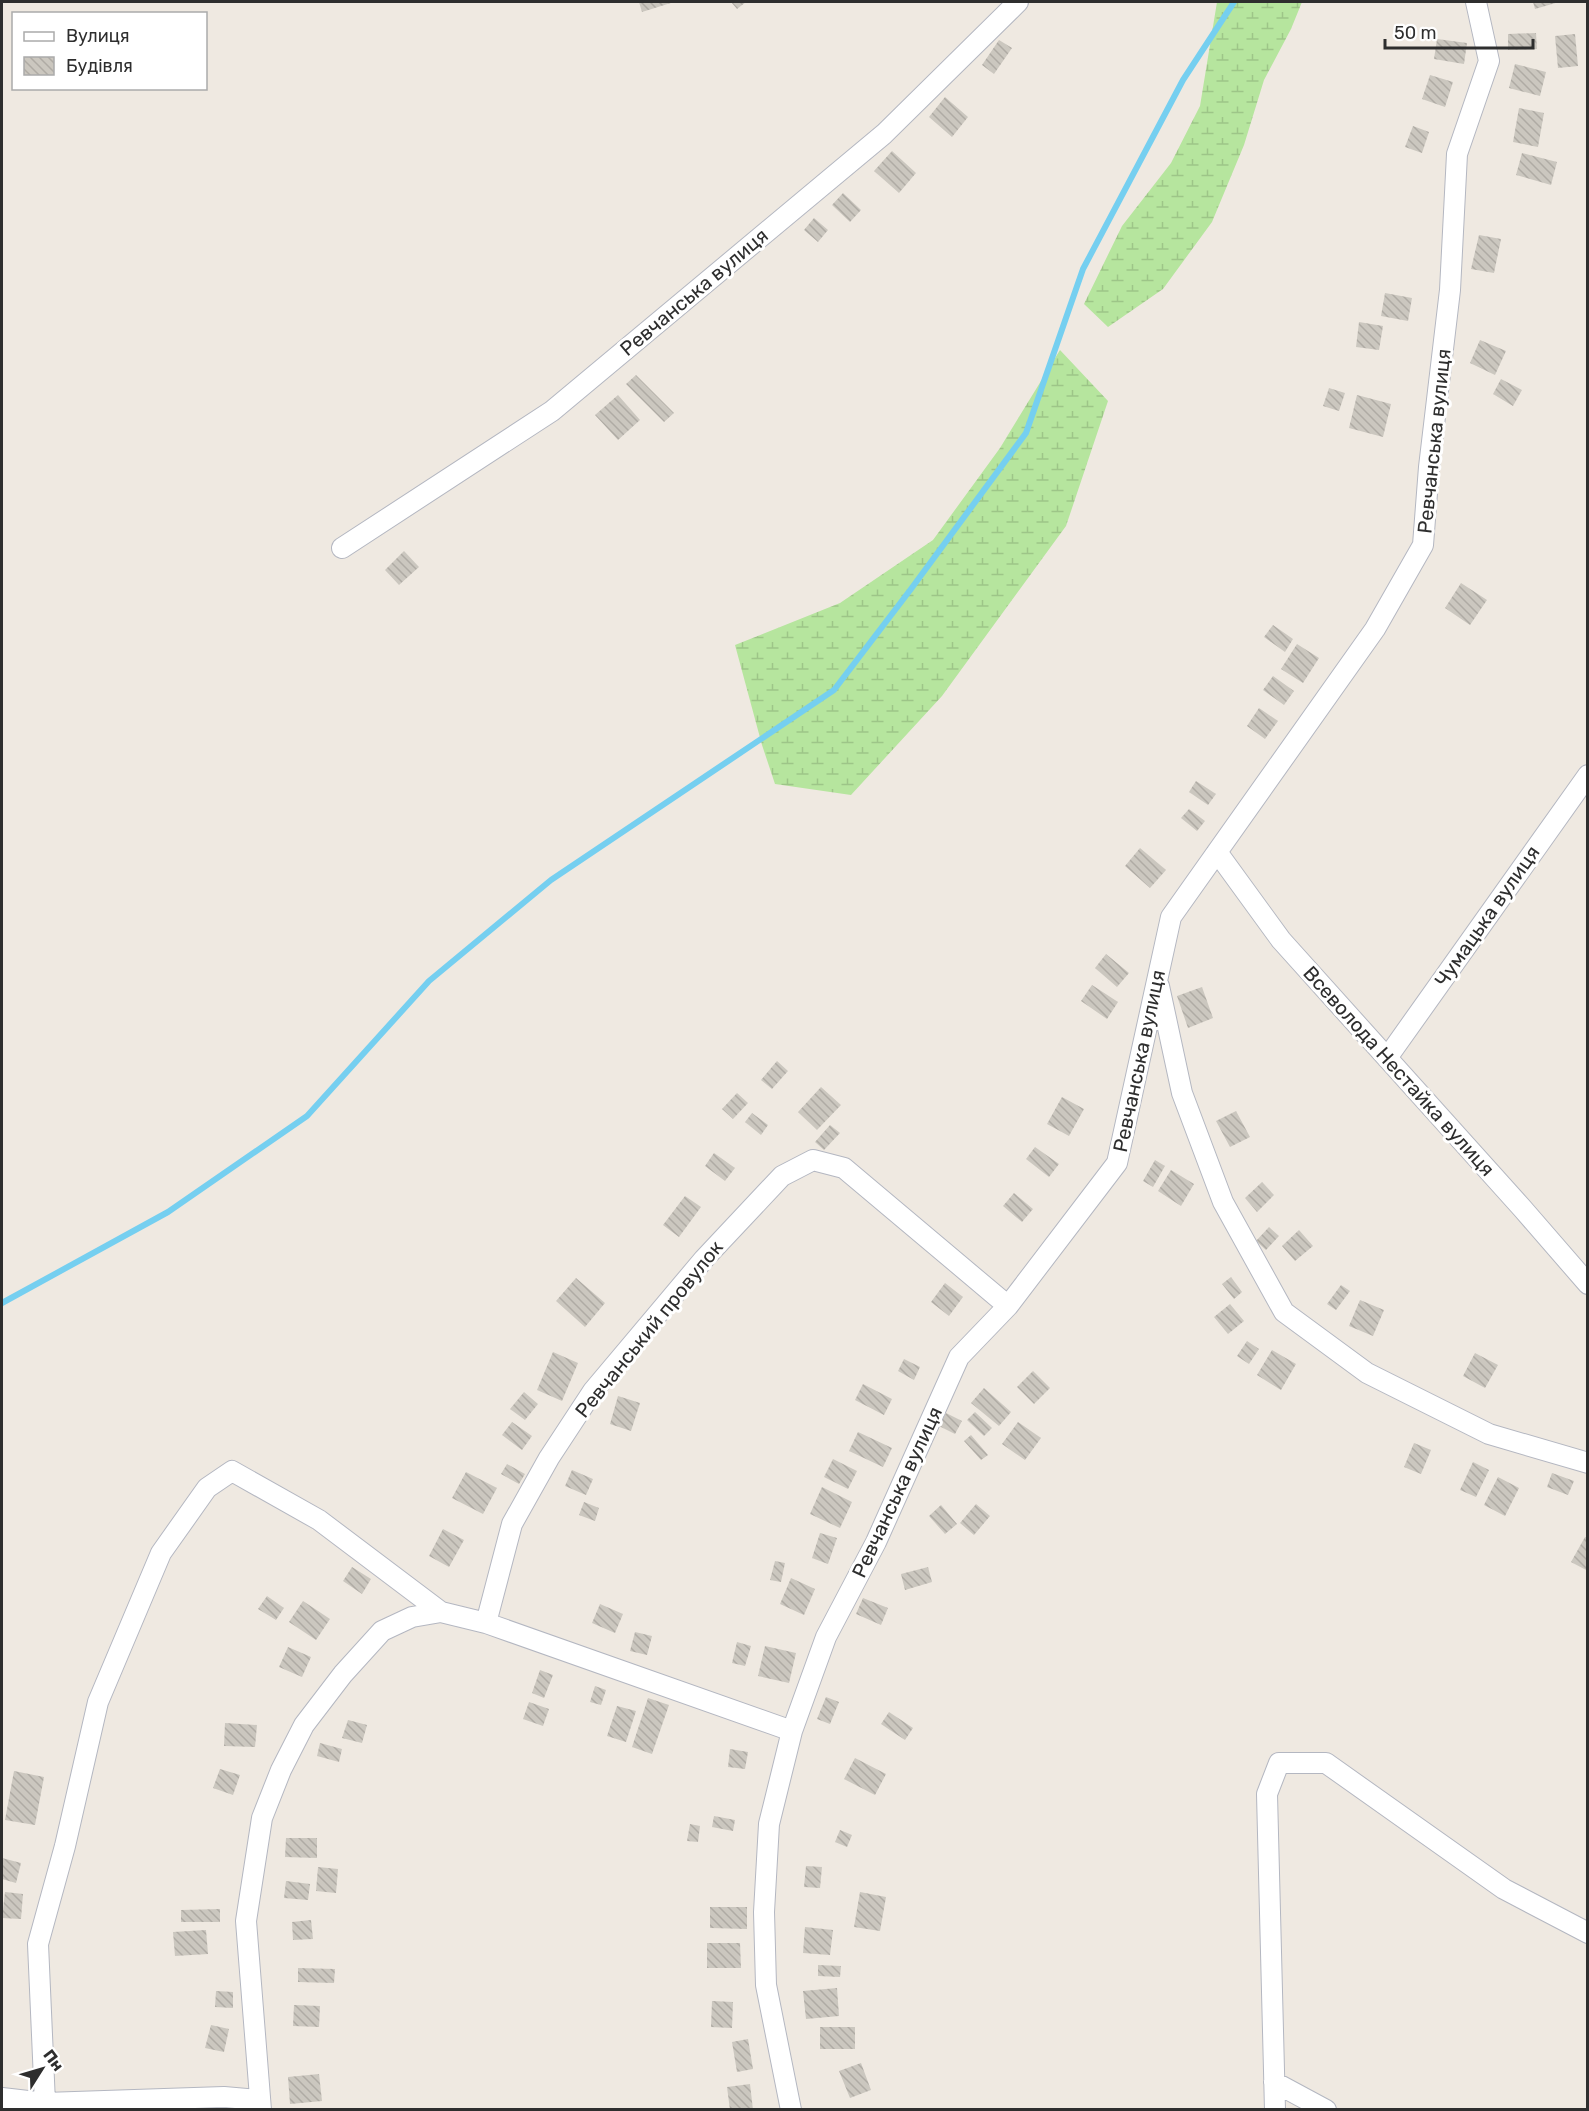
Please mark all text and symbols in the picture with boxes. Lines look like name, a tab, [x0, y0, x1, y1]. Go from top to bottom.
legend	[12, 12, 207, 90]
scale bar	[1385, 12, 1534, 50]
text: 50 m	[1394, 22, 1437, 44]
text: Вулиця	[66, 25, 130, 47]
text: Будівля	[66, 55, 133, 77]
street label: Ревчанська вулиця	[615, 223, 773, 361]
street label: Ревчанська вулиця	[1412, 347, 1456, 535]
street label: Чумацька вулиця	[1429, 841, 1545, 991]
street label: Всеволода Нестайка вулиця	[1298, 961, 1500, 1181]
street label: Ревчанська вулиця	[1108, 968, 1170, 1154]
street label: Ревчанський провулок	[570, 1235, 728, 1422]
street label: Ревчанська вулиця	[847, 1403, 947, 1581]
north arrow	[12, 2039, 72, 2099]
text: Пн	[39, 2046, 68, 2075]

